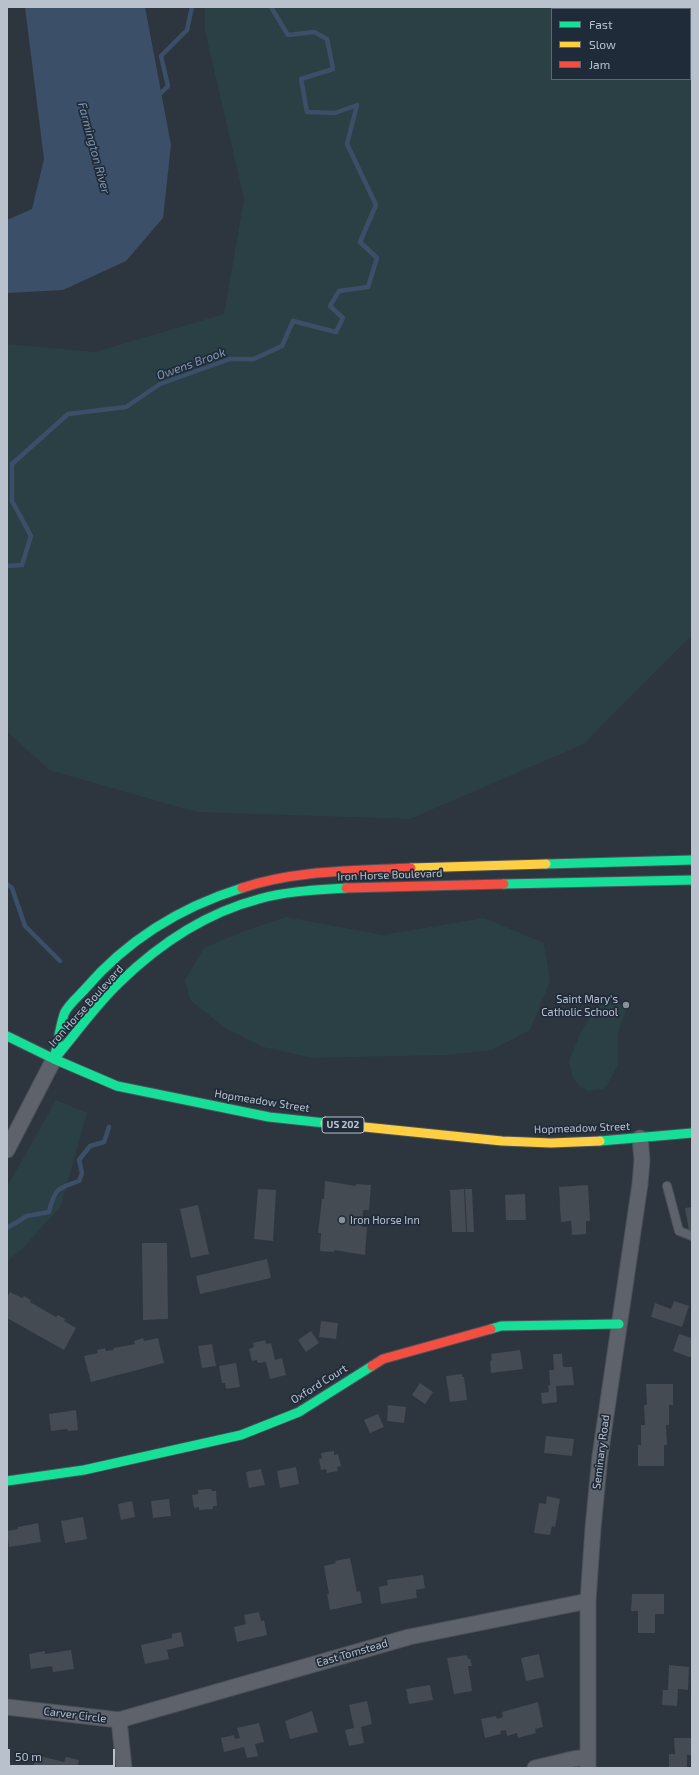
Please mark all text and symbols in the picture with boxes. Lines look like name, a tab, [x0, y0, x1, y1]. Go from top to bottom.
legend	[551, 8, 691, 80]
text: Fast	[589, 17, 612, 31]
text: Slow	[589, 37, 616, 51]
text: Jam	[589, 57, 610, 71]
water label: Farmington River	[75, 101, 113, 195]
water label: Owens Brook	[155, 345, 227, 383]
street label: Iron Horse Boulevard	[337, 867, 443, 883]
street label: Iron Horse Boulevard	[46, 963, 126, 1049]
place label: Saint Mary's Catholic School	[541, 992, 618, 1018]
marker: Saint Mary's Catholic School	[621, 1000, 631, 1010]
street label: Hopmeadow Street	[213, 1087, 311, 1115]
road number: US 202	[322, 1117, 364, 1133]
street label: Hopmeadow Street	[534, 1120, 630, 1136]
place label: Iron Horse Inn	[350, 1213, 420, 1227]
marker: Iron Horse Inn	[337, 1215, 347, 1225]
street label: Oxford Court	[288, 1361, 350, 1407]
street label: Seminary Road	[590, 1414, 612, 1490]
street label: East Tomstead	[315, 1637, 389, 1669]
street label: Carver Circle	[43, 1705, 107, 1725]
scale bar	[10, 1741, 117, 1767]
text: 50 m	[15, 1749, 42, 1763]

